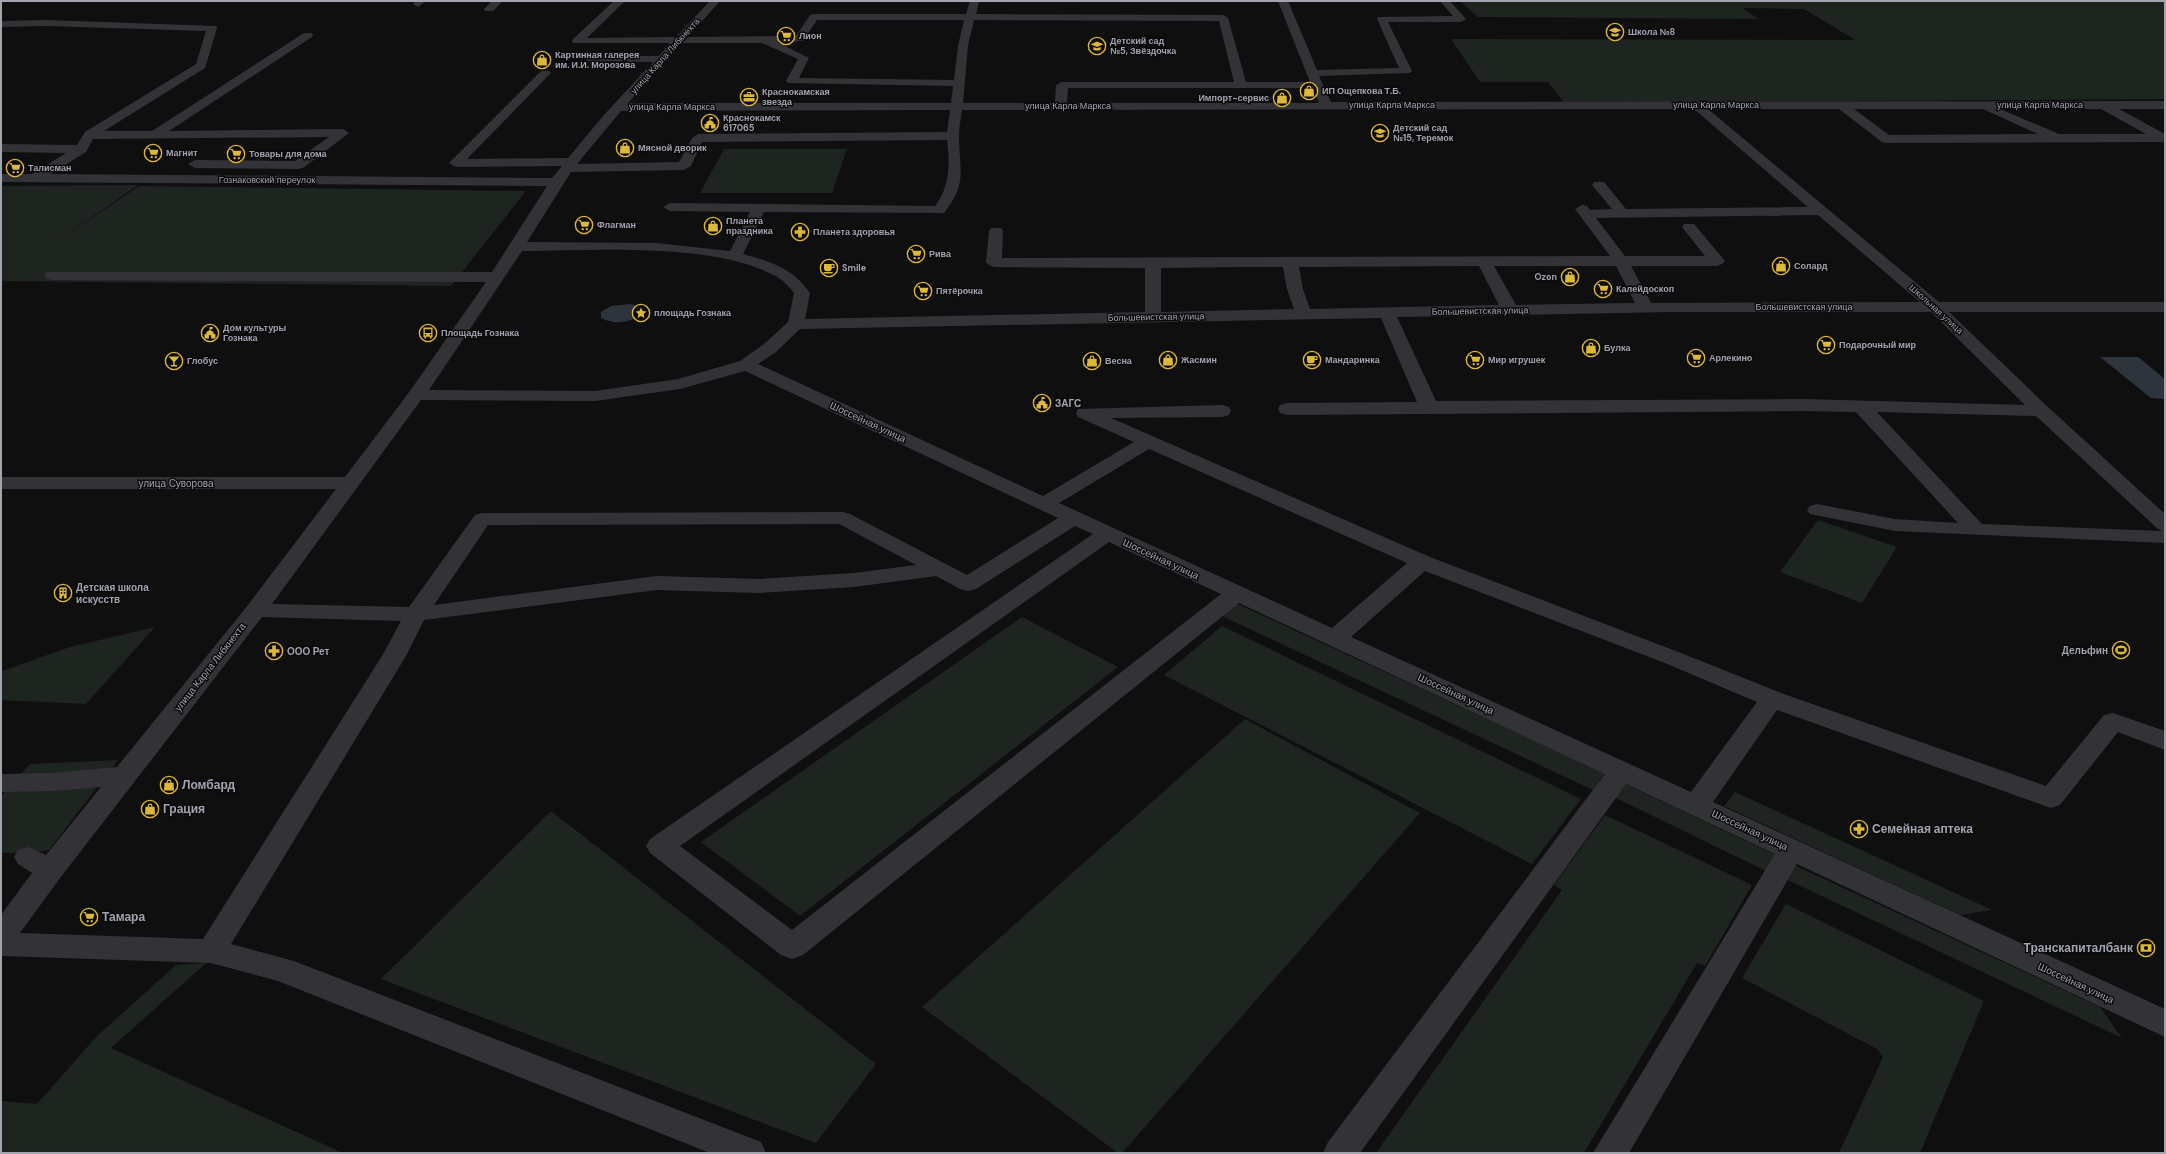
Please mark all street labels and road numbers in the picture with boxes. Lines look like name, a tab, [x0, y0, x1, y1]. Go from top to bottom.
street label: улица Карла Либкнехта	[628, 16, 702, 96]
street label: улица Карла Маркса	[1349, 99, 1435, 111]
street label: улица Карла Маркса	[1673, 99, 1759, 111]
street label: улица Карла Маркса	[1997, 99, 2083, 111]
street label: улица Карла Маркса	[1025, 100, 1111, 112]
street label: улица Карла Маркса	[629, 101, 715, 113]
street label: Гознаковский переулок	[219, 174, 315, 186]
street label: Школьная улица	[1906, 281, 1966, 337]
street label: Большевистская улица	[1756, 301, 1852, 313]
street label: Большевистская улица	[1431, 304, 1529, 318]
street label: Большевистская улица	[1107, 310, 1205, 324]
street label: Шоссейная улица	[828, 399, 909, 446]
street label: улица Суворова	[138, 477, 214, 490]
street label: Шоссейная улица	[1121, 536, 1202, 583]
street label: улица Карла Либкнехта	[171, 620, 249, 714]
street label: Шоссейная улица	[1416, 671, 1497, 718]
street label: Шоссейная улица	[1710, 807, 1791, 854]
street label: Шоссейная улица	[2036, 960, 2117, 1007]

